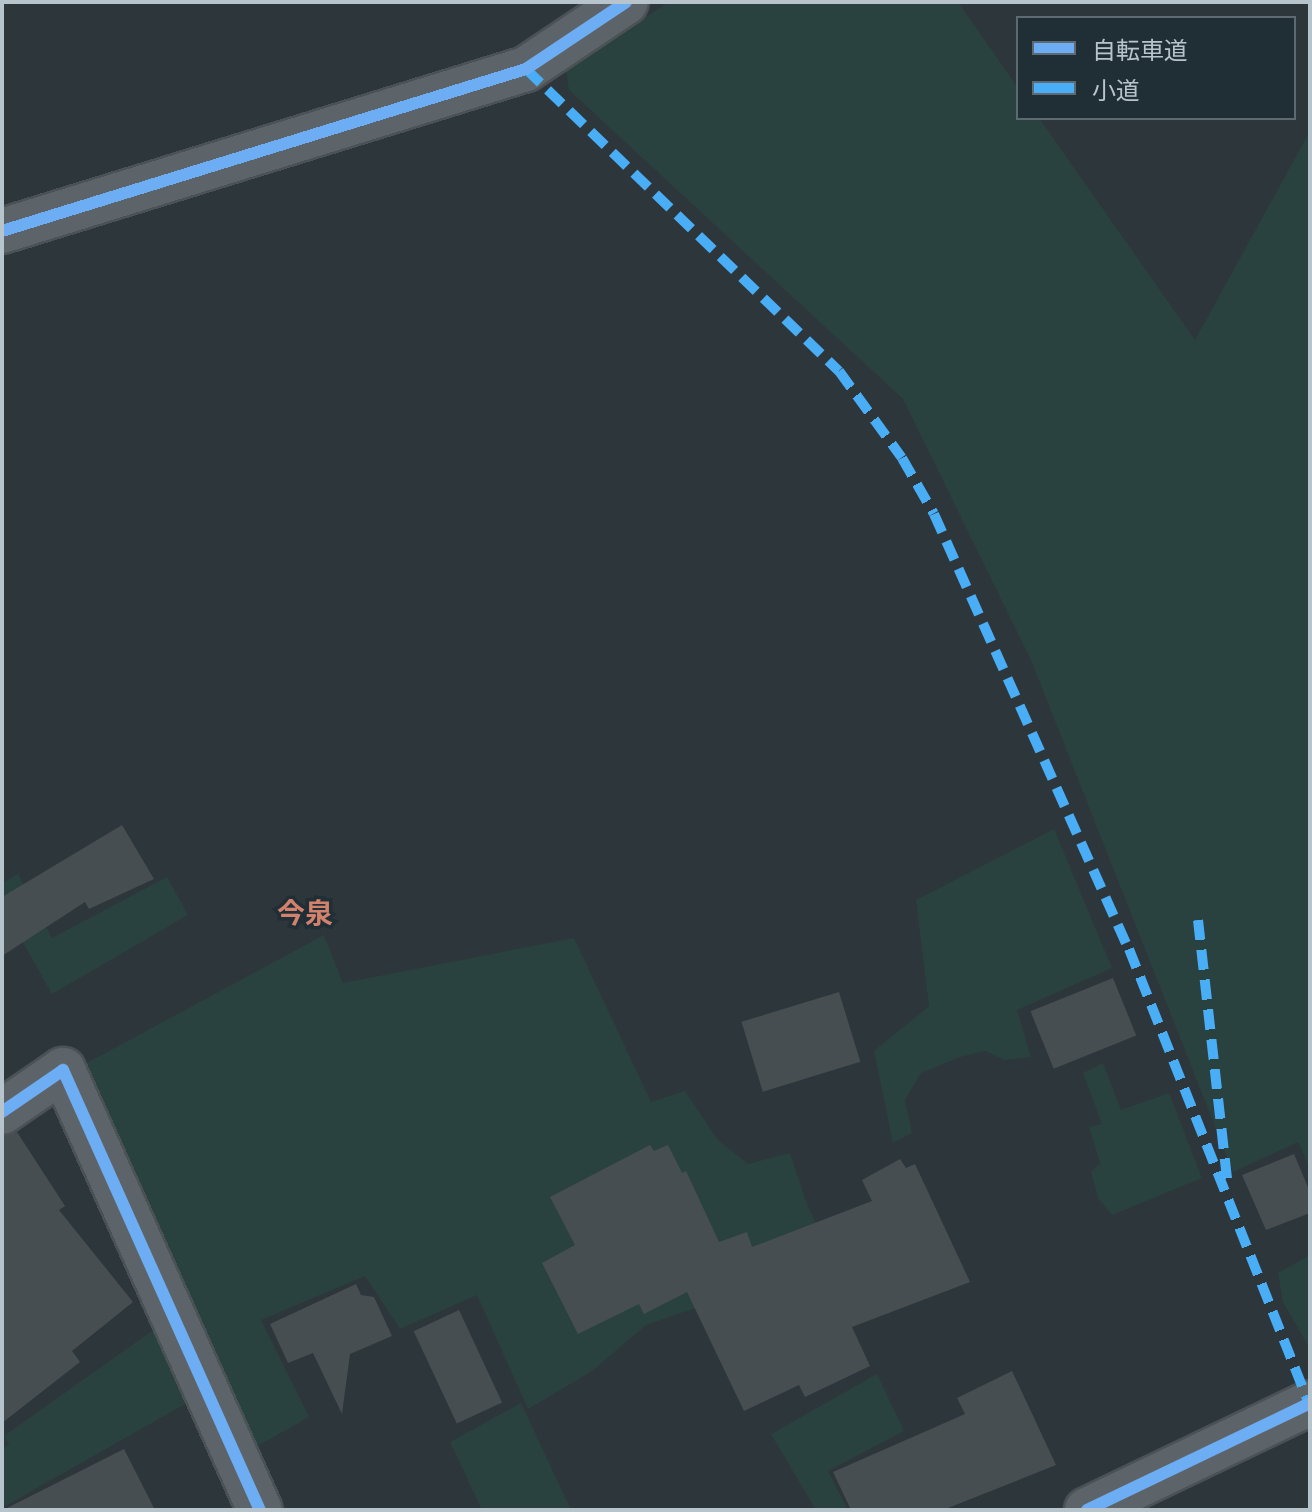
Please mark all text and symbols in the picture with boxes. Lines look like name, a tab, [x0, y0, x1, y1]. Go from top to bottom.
legend	[1016, 16, 1296, 120]
text: 自転車道	[1092, 34, 1188, 66]
text: 小道	[1092, 74, 1140, 106]
district label: 今泉	[277, 896, 333, 930]

